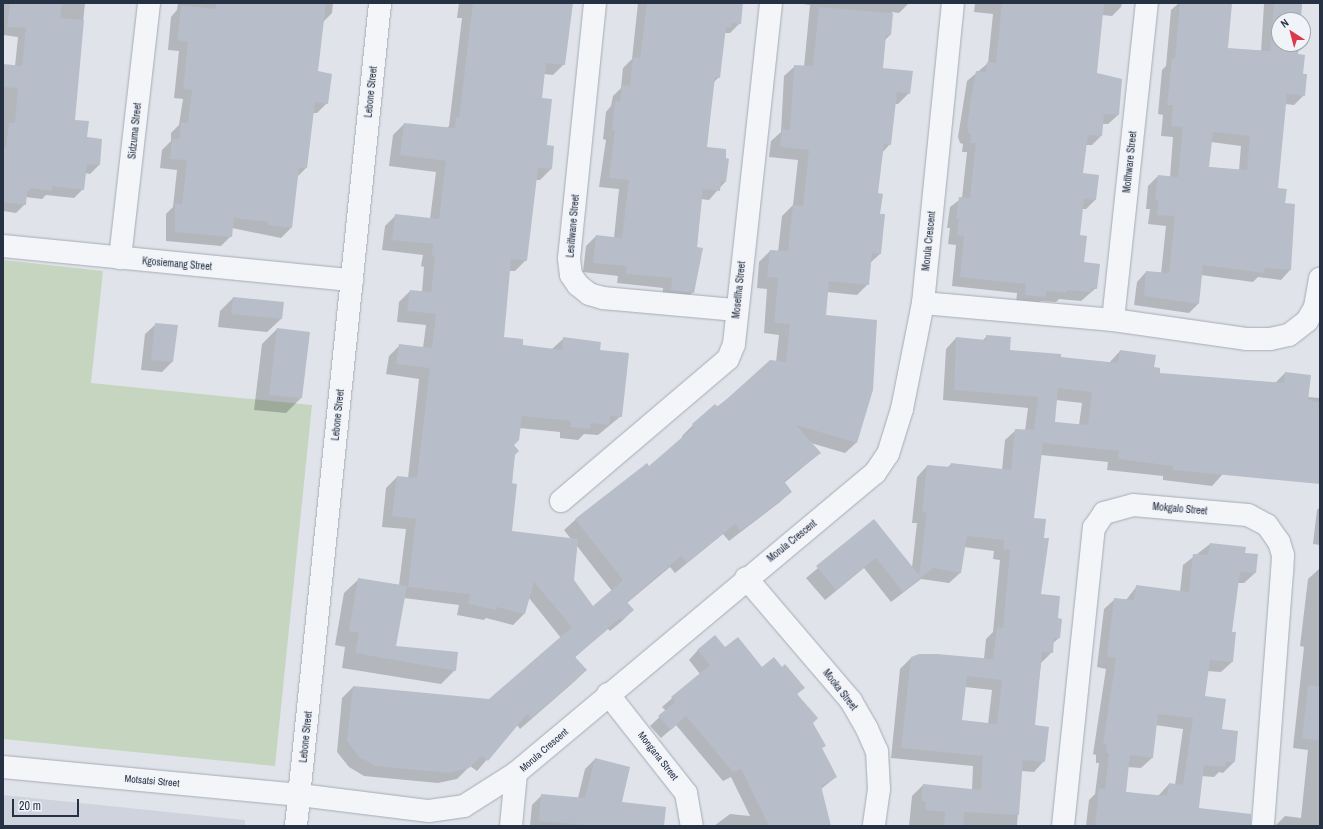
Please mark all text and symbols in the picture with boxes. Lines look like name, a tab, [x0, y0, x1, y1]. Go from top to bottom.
north arrow	[1271, 12, 1311, 52]
text: N	[1278, 16, 1291, 31]
street label: Lebone Street	[362, 66, 380, 118]
street label: Sidzuma Street	[126, 102, 144, 160]
street label: Motlhware Street	[1121, 131, 1139, 193]
street label: Lesitlwane Street	[564, 194, 582, 258]
street label: Morula Crescent	[920, 210, 938, 272]
street label: Kgosiemang Street	[142, 255, 212, 273]
street label: Mosetlha Street	[730, 261, 748, 319]
street label: Lebone Street	[329, 389, 347, 441]
street label: Mokgalo Street	[1152, 501, 1208, 517]
street label: Morula Crescent	[765, 517, 819, 565]
street label: Mooka Street	[820, 667, 860, 713]
street label: Lebone Street	[297, 711, 315, 763]
street label: Morula Crescent	[517, 726, 571, 774]
street label: Mongana Street	[635, 729, 681, 783]
street label: Motsatsi Street	[124, 773, 180, 789]
scale bar	[14, 791, 81, 817]
text: 20 m	[19, 798, 41, 814]

